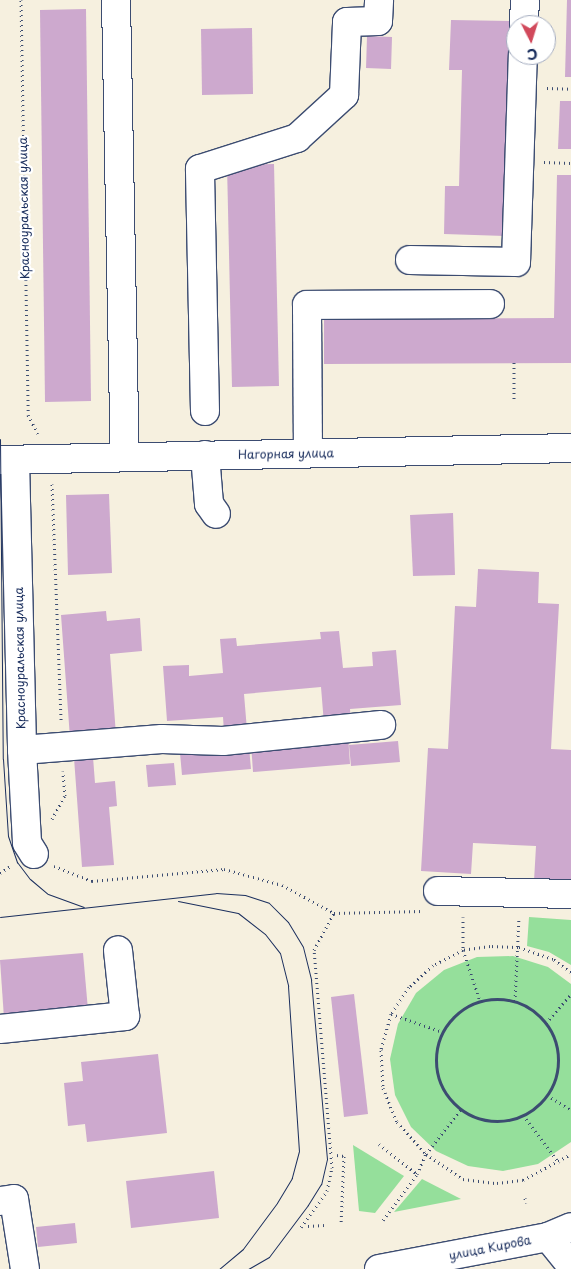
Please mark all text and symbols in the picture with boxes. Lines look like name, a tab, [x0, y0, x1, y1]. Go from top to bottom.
north arrow	[506, 15, 556, 65]
text: С	[526, 44, 538, 65]
street label: Красноуральская улица	[16, 136, 32, 280]
street label: Нагорная улица	[237, 446, 335, 462]
street label: Красноуральская улица	[12, 586, 28, 730]
street label: улица Кирова	[448, 1233, 532, 1263]

